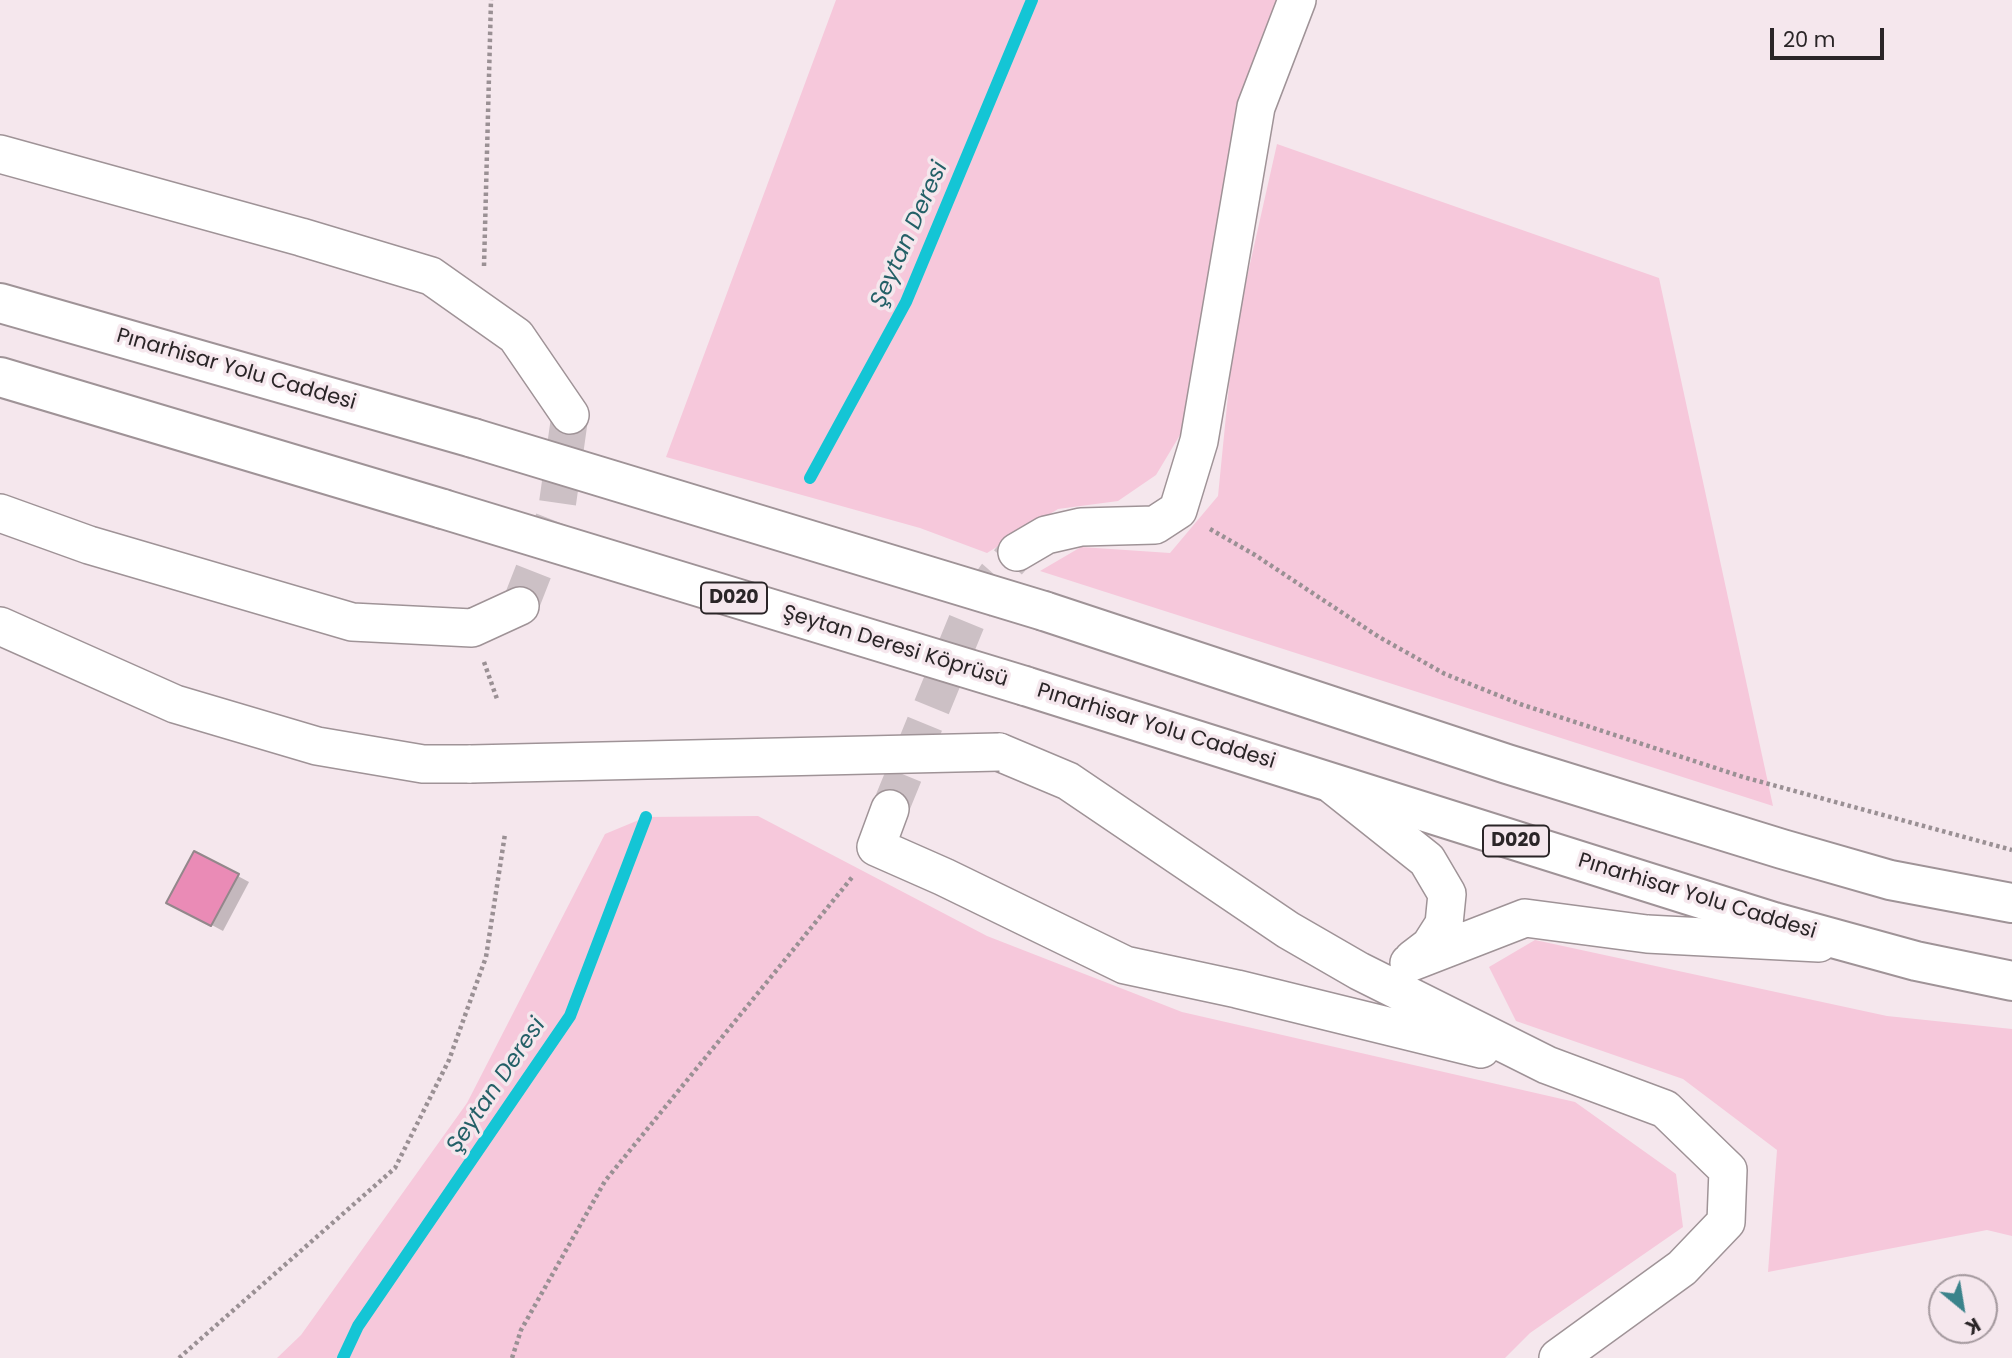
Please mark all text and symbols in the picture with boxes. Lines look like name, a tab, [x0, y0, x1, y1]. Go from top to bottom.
scale bar	[1774, 14, 1888, 58]
text: 20 m	[1783, 25, 1836, 54]
water label: Şeytan Deresi	[865, 158, 955, 312]
street label: Pınarhisar Yolu Caddesi	[113, 324, 359, 416]
road number: D020	[701, 582, 767, 614]
street label: Şeytan Deresi Köprüsü	[779, 601, 1011, 693]
street label: Pınarhisar Yolu Caddesi	[1034, 679, 1278, 775]
road number: D020	[1483, 826, 1549, 856]
street label: Pınarhisar Yolu Caddesi	[1575, 849, 1819, 945]
water label: Şeytan Deresi	[442, 1013, 552, 1159]
north arrow	[1928, 1274, 1998, 1344]
text: K	[1960, 1311, 1985, 1341]

